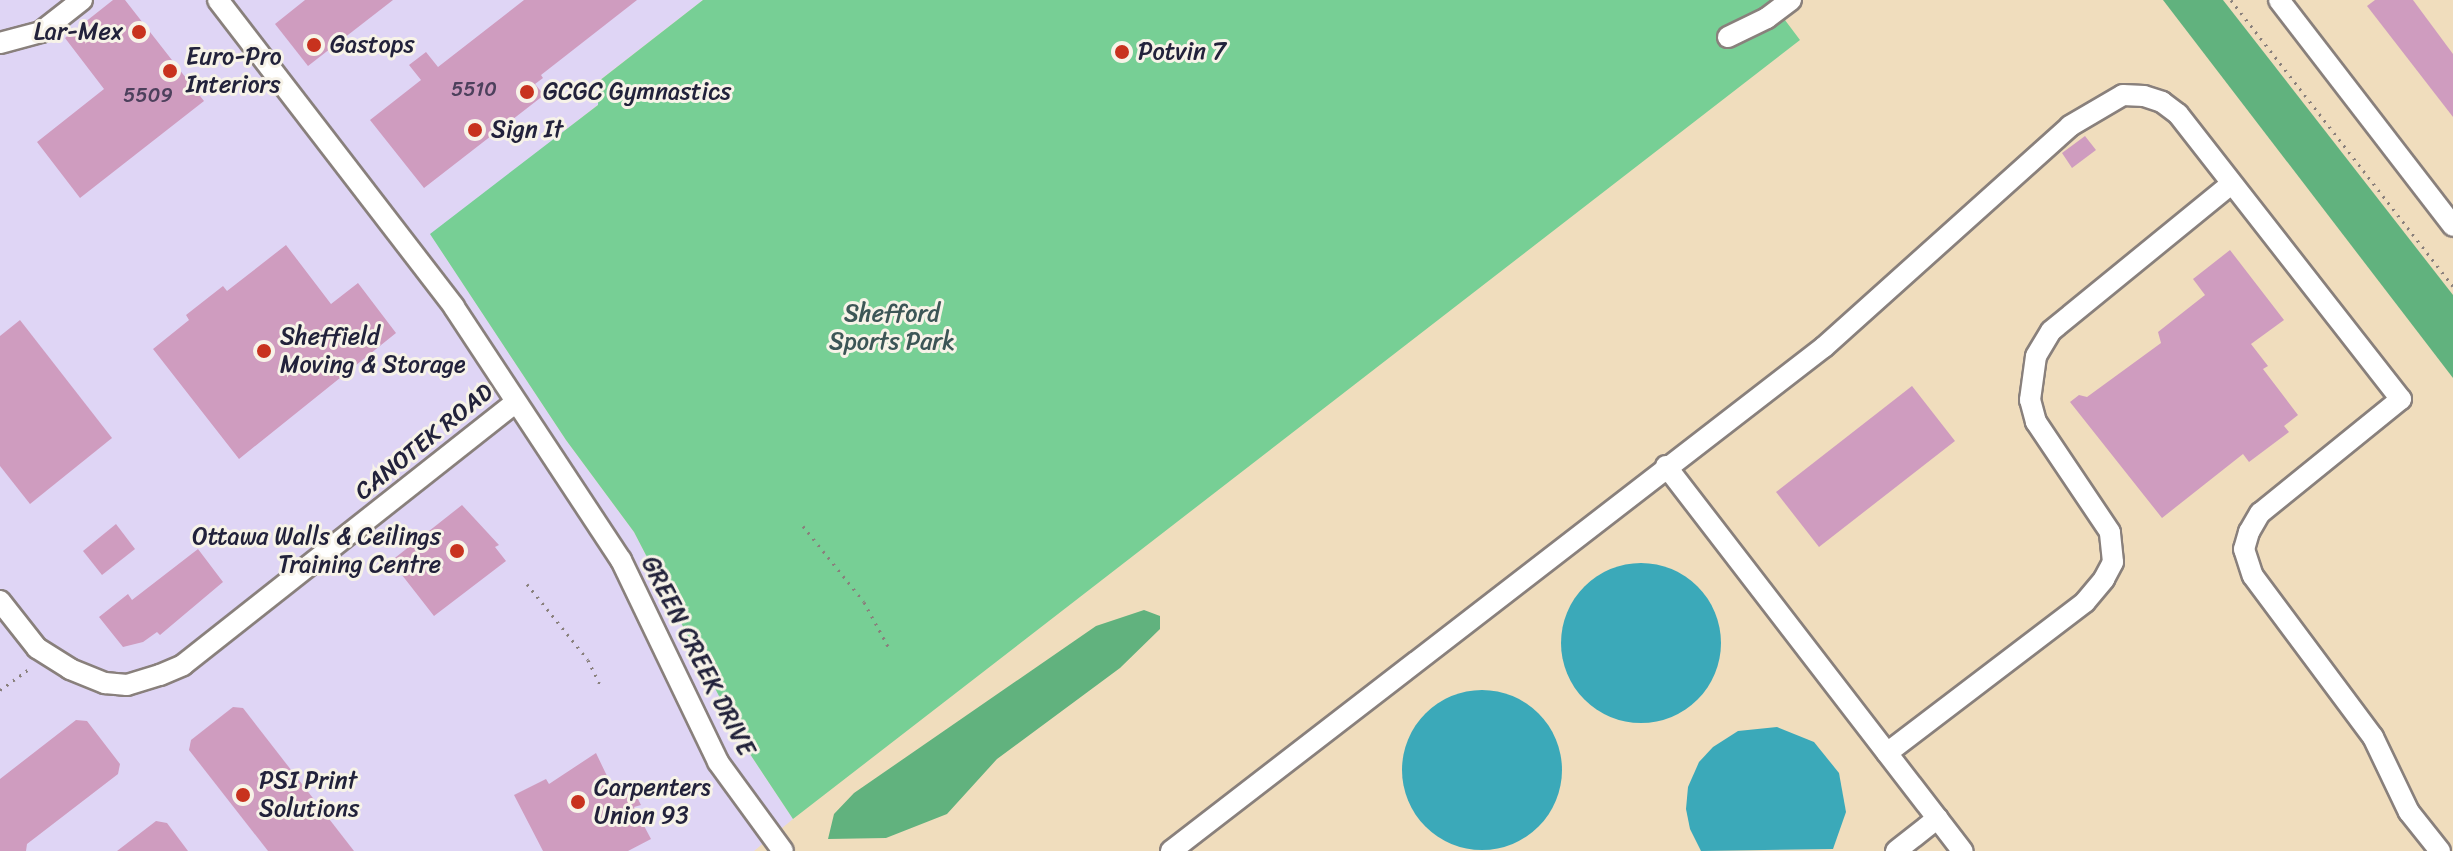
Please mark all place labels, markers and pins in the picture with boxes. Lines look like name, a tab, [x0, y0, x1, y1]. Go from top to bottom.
place label: Lar-Mex	[34, 18, 123, 46]
marker: Lar-Mex	[130, 23, 148, 41]
place label: Gastops	[330, 31, 414, 59]
marker: Gastops	[305, 36, 323, 54]
place label: Potvin 7	[1138, 38, 1226, 66]
place label: Euro-Pro Interiors	[186, 43, 282, 99]
marker: Potvin 7	[1113, 43, 1131, 61]
marker: Euro-Pro Interiors	[161, 62, 179, 80]
place label: GCGC Gymnastics	[543, 78, 731, 106]
marker: GCGC Gymnastics	[518, 83, 536, 101]
place label: Sign It	[491, 116, 564, 144]
marker: Sign It	[466, 121, 484, 139]
place label: Sheffield Moving & Storage	[280, 323, 466, 379]
marker: Sheffield Moving & Storage	[255, 342, 273, 360]
place label: Ottawa Walls & Ceilings Training Centre	[193, 523, 441, 579]
marker: Ottawa Walls & Ceilings Training Centre	[448, 542, 466, 560]
place label: PSI Print Solutions	[259, 767, 359, 823]
place label: Carpenters Union 93	[594, 774, 711, 830]
marker: PSI Print Solutions	[234, 786, 252, 804]
marker: Carpenters Union 93	[569, 793, 587, 811]

